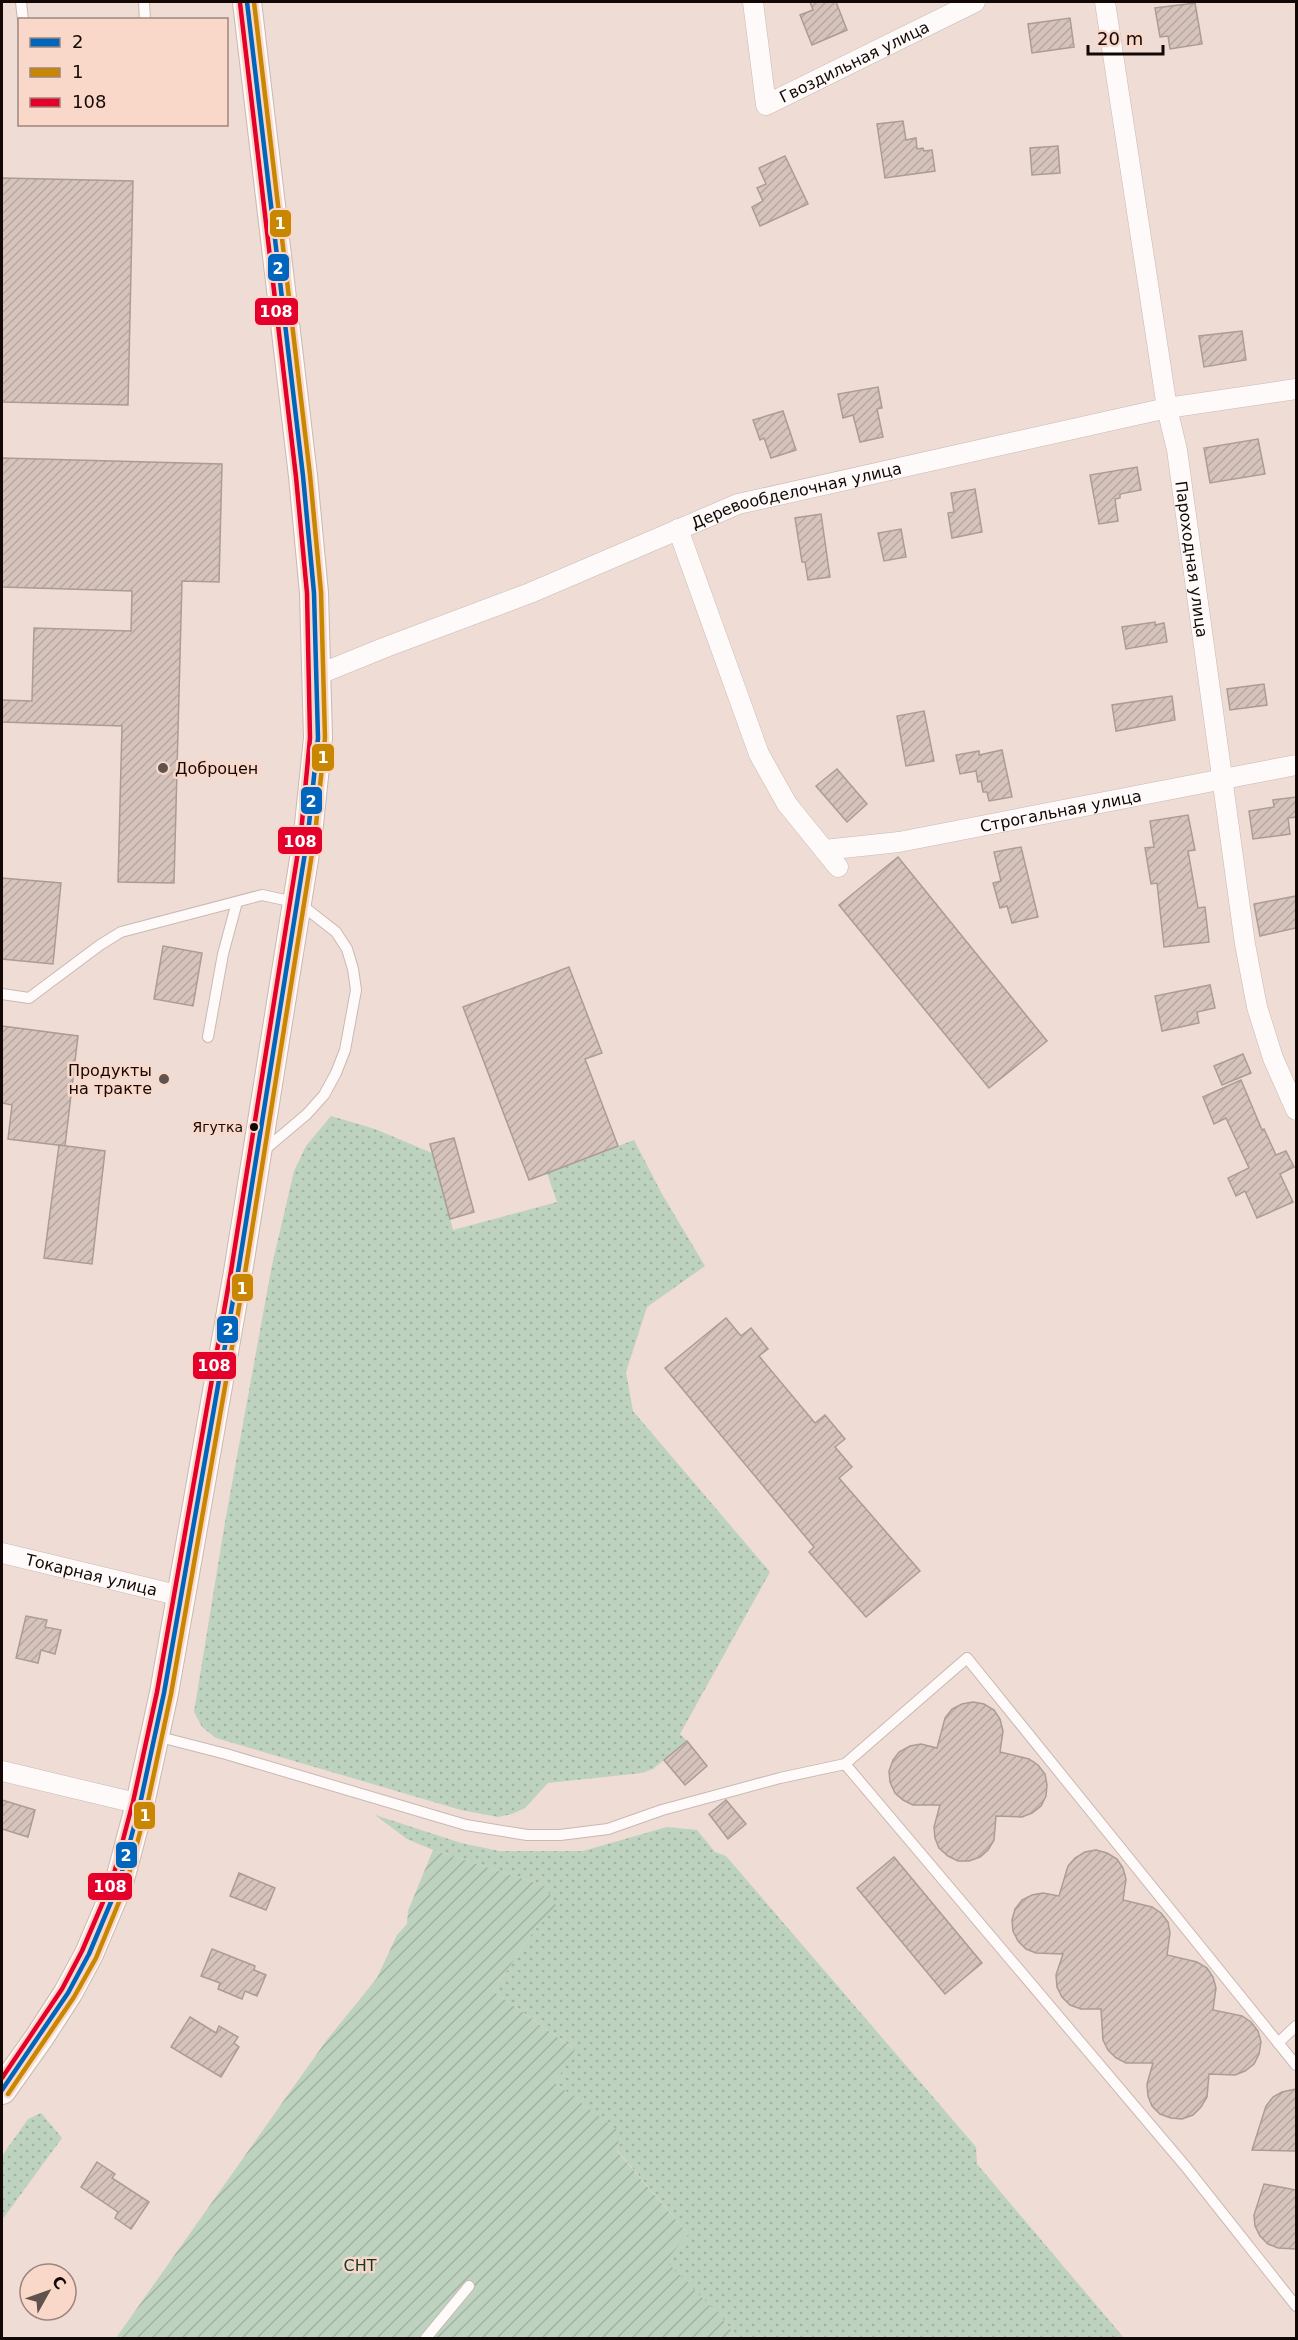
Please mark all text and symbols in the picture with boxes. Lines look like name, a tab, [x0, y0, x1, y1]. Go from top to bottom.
street label: Гвоздильная улица	[776, 17, 932, 106]
legend	[18, 18, 228, 126]
scale bar	[1088, 18, 1163, 56]
text: 20 m	[1097, 28, 1143, 49]
text: 2	[72, 31, 83, 52]
text: 1	[72, 61, 83, 82]
text: 108	[72, 91, 106, 112]
line badge: 1	[269, 209, 292, 238]
text: 1	[274, 214, 286, 233]
line badge: 2	[267, 253, 290, 282]
text: 2	[272, 259, 284, 278]
line badge: 108	[254, 297, 299, 326]
text: 108	[259, 302, 293, 321]
street label: Деревообделочная улица	[688, 458, 903, 532]
street label: Пароходная улица	[1172, 480, 1212, 639]
line badge: 1	[311, 743, 335, 772]
text: 1	[317, 748, 329, 767]
place label: Доброцен	[175, 759, 258, 778]
marker: Доброцен	[156, 761, 170, 775]
line badge: 2	[300, 786, 323, 815]
street label: Строгальная улица	[978, 786, 1143, 836]
text: 2	[305, 792, 317, 811]
line badge: 108	[277, 826, 323, 855]
text: 108	[283, 832, 317, 851]
place label: Продукты на тракте	[68, 1061, 152, 1098]
marker: Продукты на тракте	[157, 1072, 171, 1086]
place label: Ягутка	[192, 1119, 243, 1135]
marker: Ягутка	[248, 1121, 260, 1133]
line badge: 1	[231, 1273, 254, 1302]
text: 1	[236, 1279, 248, 1298]
line badge: 2	[216, 1315, 239, 1344]
text: 2	[222, 1320, 234, 1339]
line badge: 108	[192, 1351, 237, 1380]
text: 108	[197, 1356, 231, 1375]
street label: Токарная улица	[23, 1549, 159, 1599]
line badge: 1	[133, 1801, 156, 1830]
text: 1	[139, 1806, 151, 1825]
line badge: 2	[115, 1841, 138, 1869]
text: 2	[120, 1846, 132, 1865]
line badge: 108	[87, 1872, 133, 1901]
text: 108	[93, 1877, 127, 1896]
park label: СНТ	[344, 2256, 377, 2275]
north arrow	[18, 2262, 78, 2322]
text: С	[48, 2272, 70, 2293]

